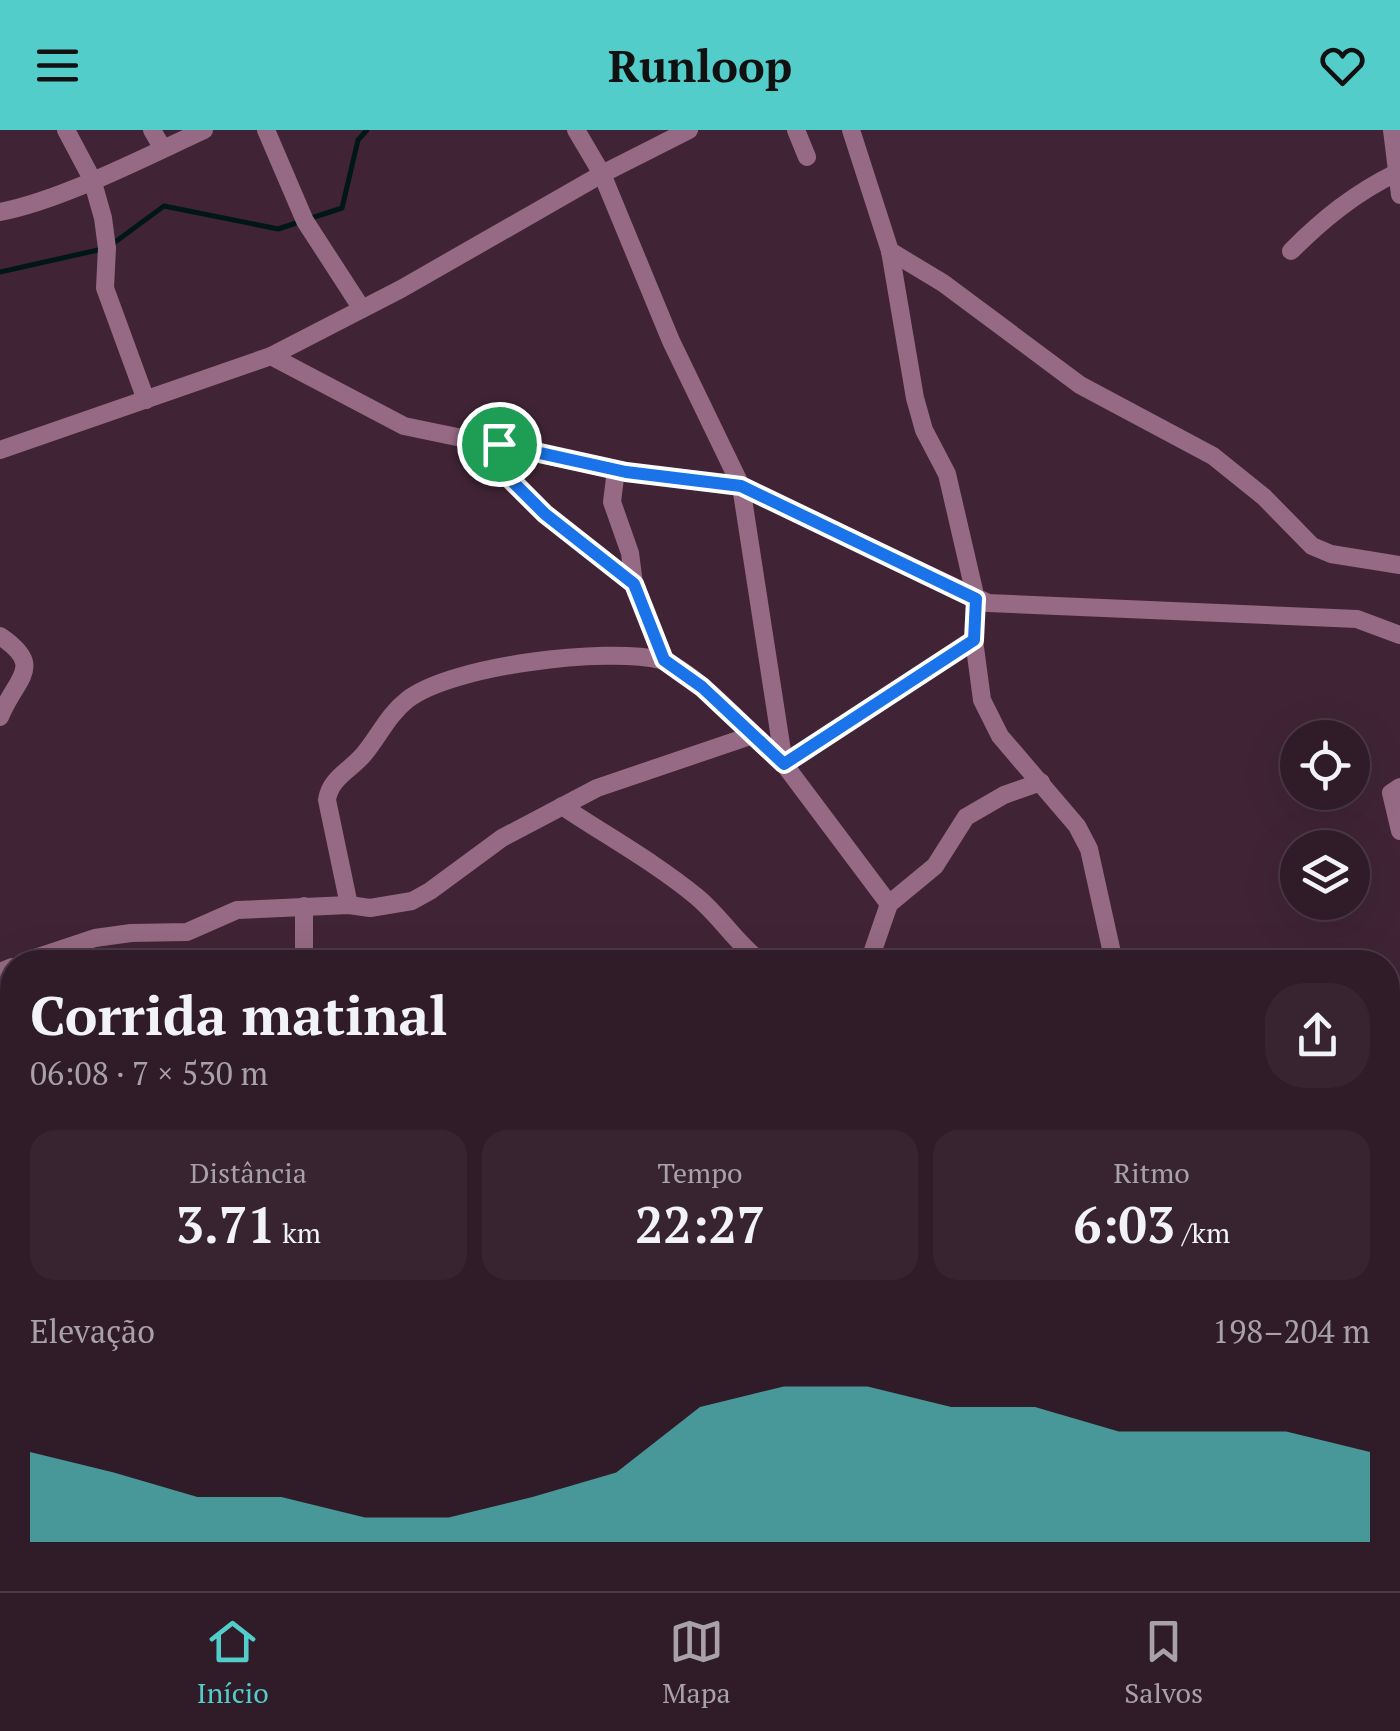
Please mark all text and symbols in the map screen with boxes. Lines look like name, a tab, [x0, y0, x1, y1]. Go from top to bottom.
text: Runloop	[608, 35, 792, 95]
icon: menu	[30, 38, 85, 93]
icon: heart	[1315, 38, 1370, 93]
pin	[457, 402, 542, 487]
icon: arrive	[472, 417, 527, 472]
map controls	[1280, 720, 1370, 920]
button: locate	[1280, 720, 1370, 810]
button: layers	[1280, 830, 1370, 920]
text: Corrida matinal	[30, 978, 447, 1051]
button: share	[1265, 983, 1370, 1088]
text: 06:08 · 7 × 530 m	[30, 1052, 268, 1094]
text: Distância	[190, 1154, 307, 1191]
text: Tempo	[657, 1154, 743, 1191]
text: Ritmo	[1114, 1154, 1190, 1191]
text: 3.71	[176, 1191, 275, 1257]
text: 22:27	[635, 1191, 765, 1257]
text: 6:03	[1073, 1191, 1175, 1257]
text: km	[275, 1214, 321, 1251]
text: /km	[1175, 1214, 1230, 1251]
text: Elevação	[30, 1310, 155, 1352]
text: 198–204 m	[1212, 1310, 1370, 1352]
tab: Início	[197, 1614, 269, 1711]
tab: Mapa	[662, 1614, 731, 1711]
tab: Salvos	[1124, 1614, 1203, 1711]

